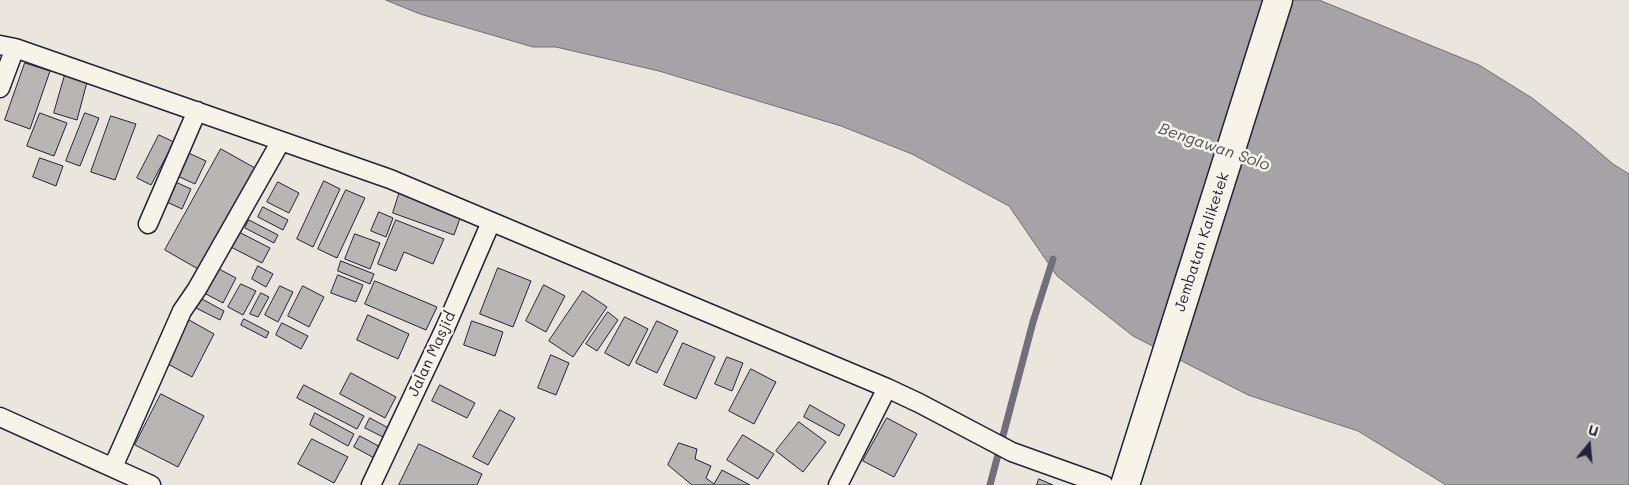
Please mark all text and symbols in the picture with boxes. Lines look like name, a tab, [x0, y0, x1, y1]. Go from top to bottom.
water label: Bengawan Solo	[1156, 119, 1272, 175]
street label: Jembatan Kaliketek	[1171, 170, 1233, 314]
street label: Jalan Masjid	[405, 309, 459, 399]
north arrow	[1564, 420, 1614, 470]
text: U	[1586, 420, 1601, 441]

